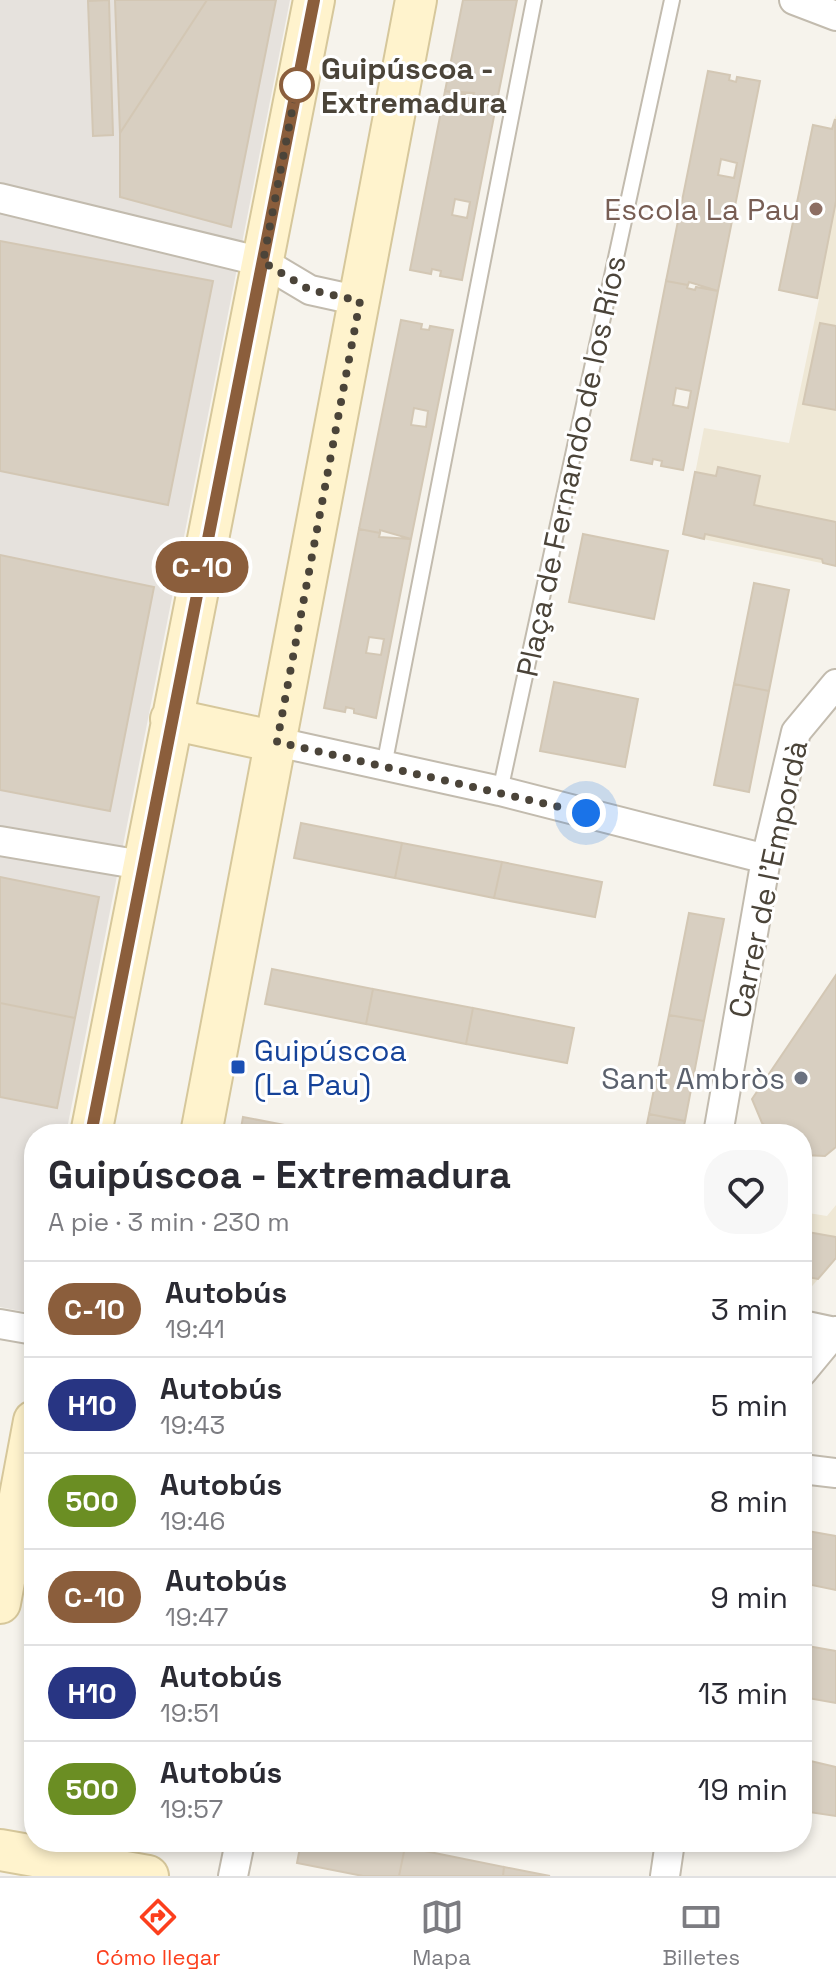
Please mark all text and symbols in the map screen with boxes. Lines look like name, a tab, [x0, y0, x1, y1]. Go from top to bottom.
place label: Guipúscoa - Extremadura	[321, 49, 507, 122]
marker: Guipúscoa - Extremadura	[280, 68, 314, 102]
place label: Escola La Pau	[604, 190, 800, 229]
marker: Escola La Pau	[807, 200, 825, 218]
street label: Plaça de Fernando de los Ríos	[507, 252, 635, 680]
line badge: C-10	[146, 541, 258, 593]
text: C-10	[172, 549, 232, 585]
street label: Carrer de l'Empordà	[720, 737, 816, 1021]
your location	[566, 793, 606, 833]
place label: Guipúscoa (La Pau)	[254, 1031, 407, 1104]
marker: Guipúscoa (La Pau)	[229, 1058, 247, 1076]
place label: Sant Ambròs	[601, 1059, 785, 1098]
marker: Sant Ambròs	[792, 1069, 810, 1087]
button: heart	[704, 1150, 788, 1234]
text: Guipúscoa - Extremadura	[48, 1151, 511, 1199]
text: A pie · 3 min · 230 m	[48, 1205, 290, 1239]
text: Autobús	[165, 1273, 287, 1312]
text: 3 min	[711, 1290, 788, 1329]
text: C-10	[64, 1291, 125, 1327]
text: 19:41	[165, 1312, 225, 1346]
text: Autobús	[160, 1369, 282, 1408]
text: 5 min	[711, 1386, 788, 1425]
text: H10	[67, 1387, 117, 1423]
text: 19:43	[160, 1408, 225, 1442]
text: Autobús	[160, 1465, 282, 1504]
text: 8 min	[710, 1482, 788, 1521]
text: 500	[65, 1483, 119, 1519]
text: 19:46	[160, 1504, 226, 1538]
text: Autobús	[165, 1561, 287, 1600]
text: 9 min	[710, 1578, 788, 1617]
text: C-10	[64, 1579, 125, 1615]
text: 19:47	[165, 1600, 228, 1634]
text: Autobús	[160, 1657, 282, 1696]
text: 13 min	[698, 1674, 788, 1713]
text: H10	[67, 1675, 117, 1711]
text: 19:51	[160, 1696, 219, 1730]
text: Autobús	[160, 1753, 282, 1792]
text: 19 min	[698, 1770, 788, 1809]
text: 500	[65, 1771, 119, 1807]
text: 19:57	[160, 1792, 223, 1826]
tab: Cómo llegar	[96, 1895, 221, 1971]
tab: Mapa	[412, 1895, 471, 1971]
tab: Billetes	[662, 1895, 740, 1971]

